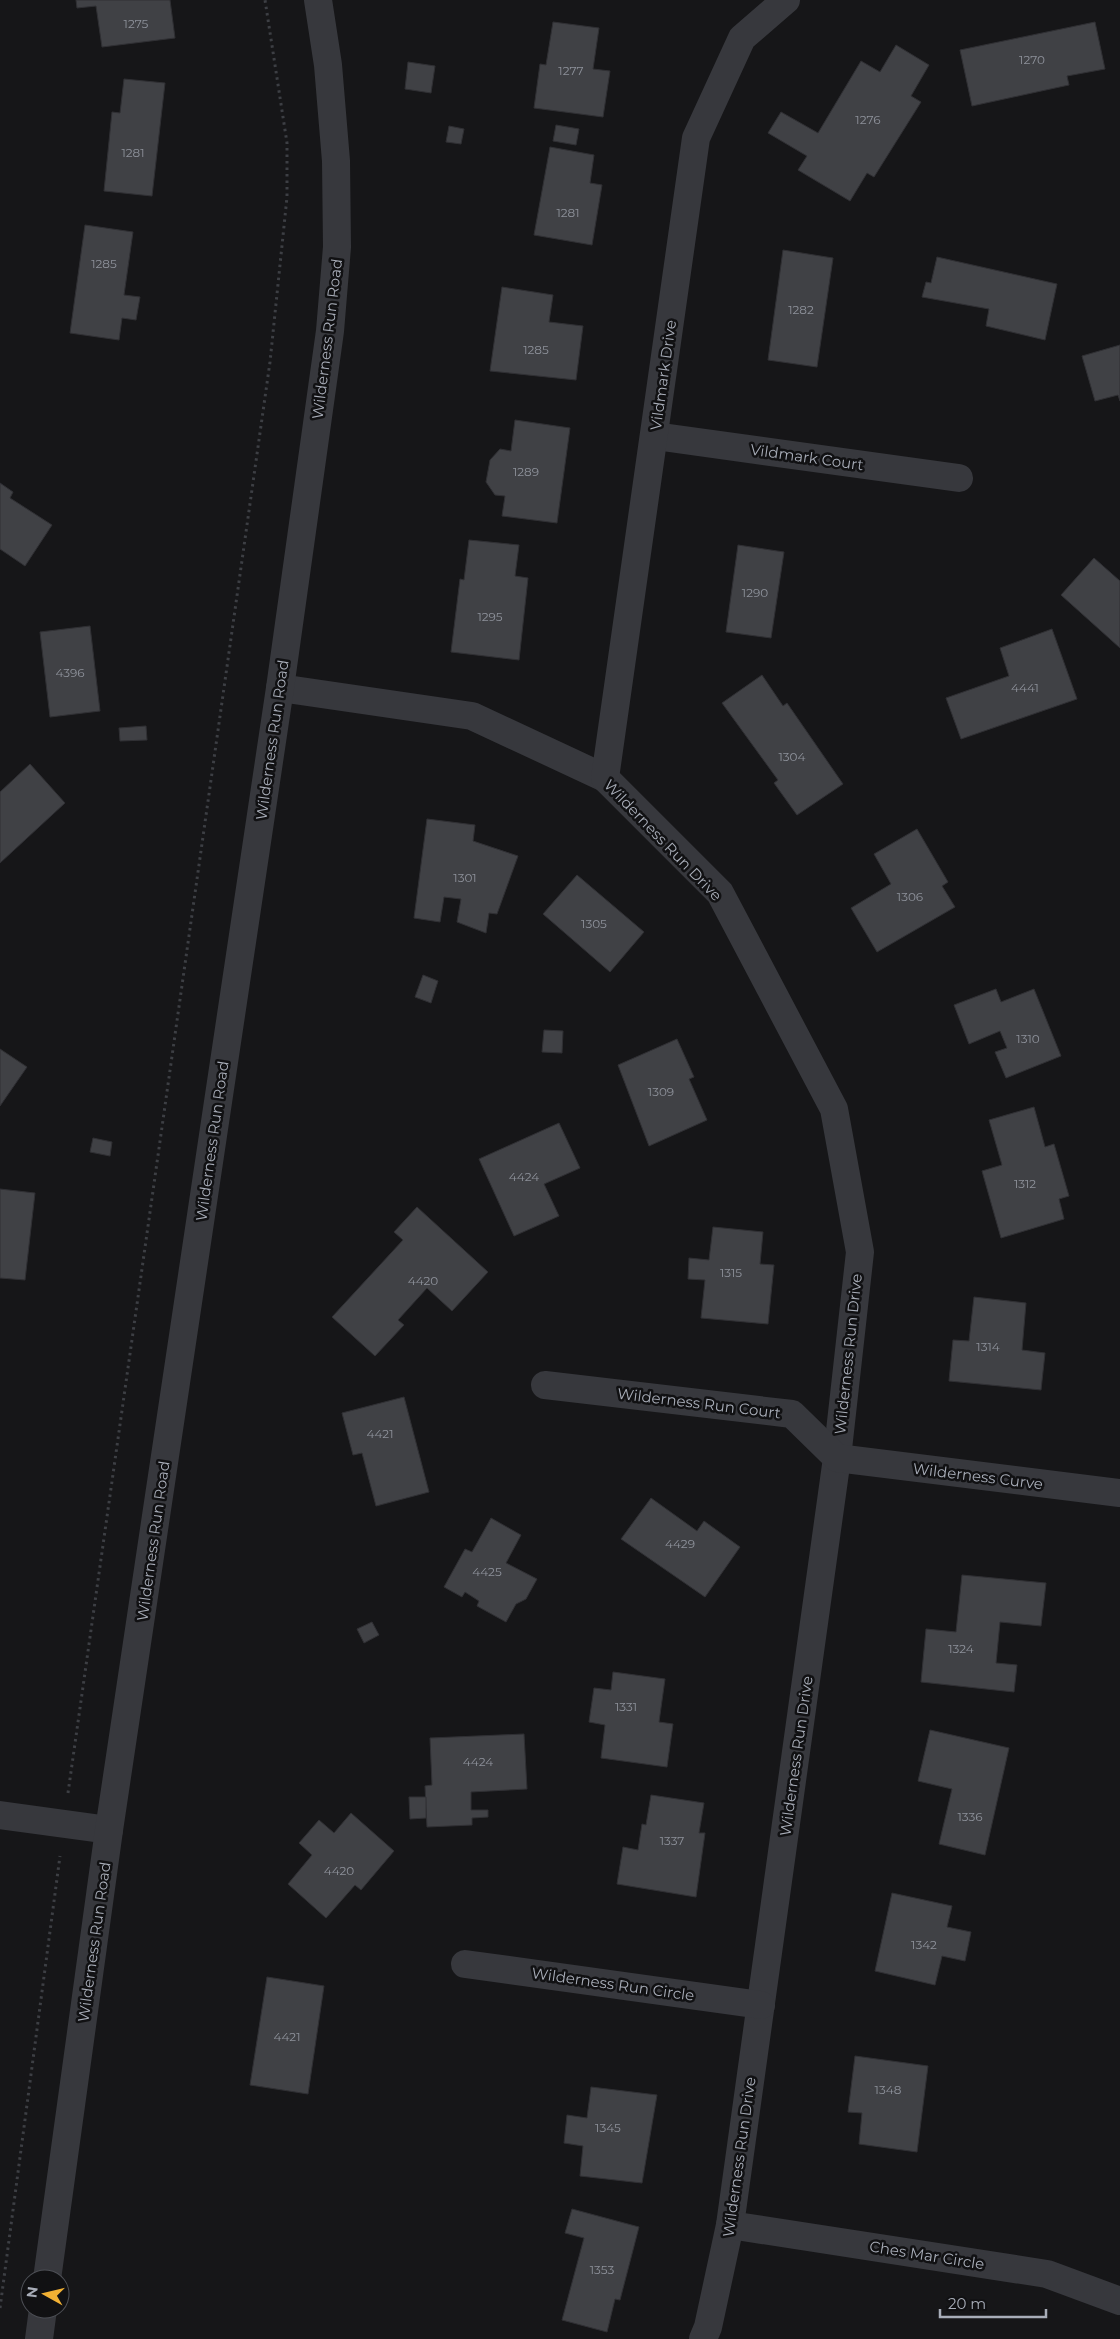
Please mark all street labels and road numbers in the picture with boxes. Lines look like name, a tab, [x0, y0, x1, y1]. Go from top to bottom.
street label: Wilderness Run Road	[308, 258, 346, 420]
street label: Vildmark Drive	[646, 319, 680, 431]
street label: Vildmark Court	[749, 440, 865, 474]
street label: Wilderness Run Road	[251, 659, 293, 821]
street label: Wilderness Run Drive	[600, 775, 726, 905]
street label: Wilderness Run Road	[191, 1060, 233, 1222]
street label: Wilderness Run Drive	[830, 1273, 866, 1435]
street label: Wilderness Run Court	[616, 1384, 782, 1422]
street label: Wilderness Curve	[912, 1459, 1044, 1493]
street label: Wilderness Run Road	[132, 1460, 174, 1622]
street label: Wilderness Run Drive	[775, 1675, 817, 1837]
street label: Wilderness Run Road	[73, 1861, 115, 2023]
street label: Wilderness Run Circle	[530, 1963, 696, 2005]
street label: Wilderness Run Drive	[718, 2076, 760, 2238]
street label: Ches Mar Circle	[868, 2237, 986, 2273]

